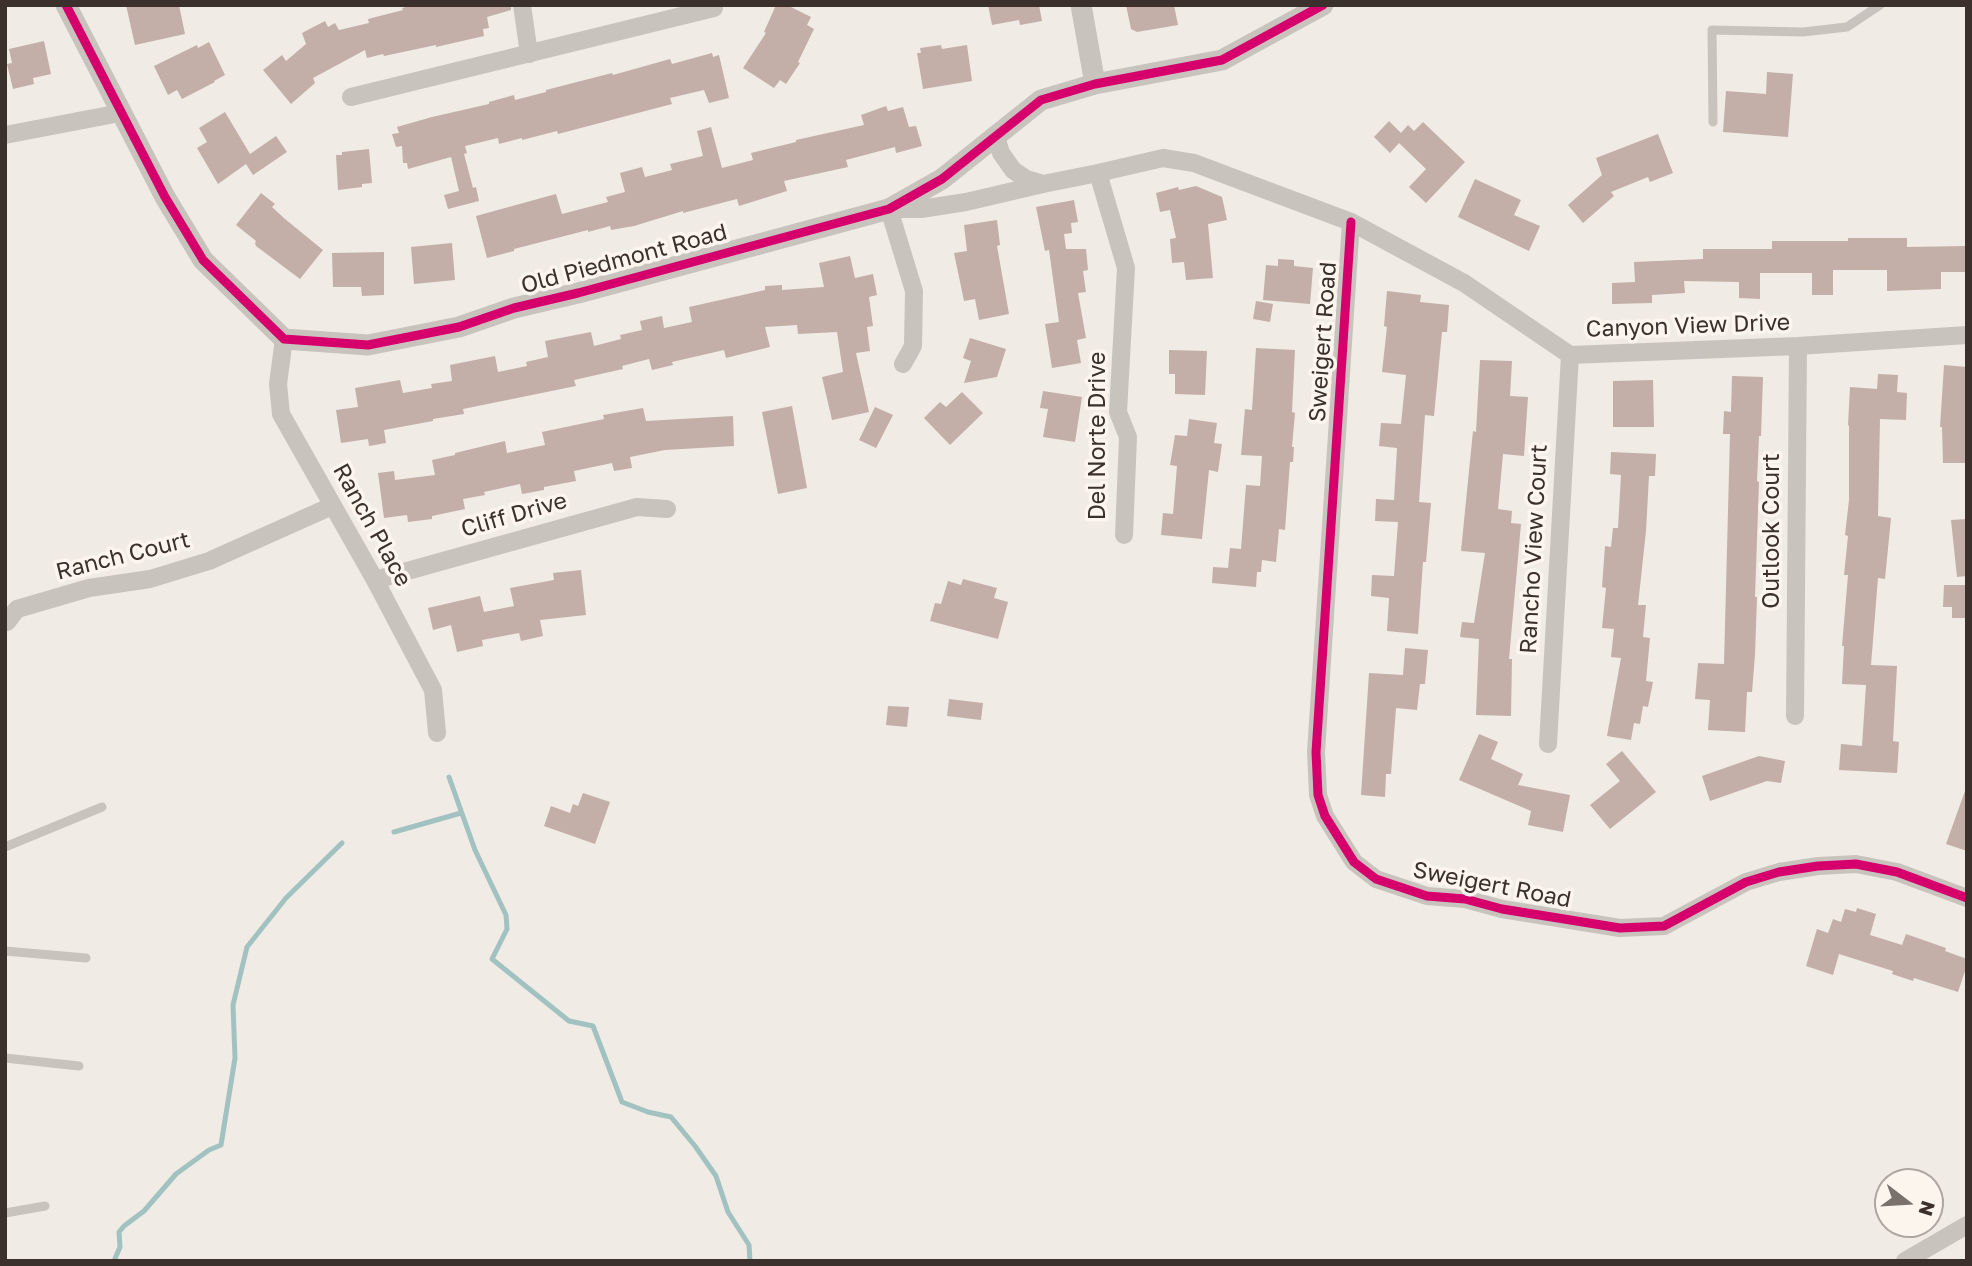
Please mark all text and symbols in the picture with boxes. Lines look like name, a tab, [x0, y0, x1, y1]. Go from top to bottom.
street label: Old Piedmont Road	[518, 218, 730, 300]
street label: Sweigert Road	[1304, 261, 1342, 423]
street label: Canyon View Drive	[1585, 309, 1791, 343]
street label: Del Norte Drive	[1084, 352, 1112, 520]
street label: Rancho View Court	[1515, 444, 1553, 654]
street label: Outlook Court	[1758, 453, 1786, 609]
street label: Ranch Place	[327, 459, 417, 591]
street label: Cliff Drive	[458, 487, 570, 543]
street label: Ranch Court	[53, 526, 193, 586]
street label: Sweigert Road	[1411, 856, 1573, 914]
north arrow	[1874, 1168, 1944, 1238]
text: N	[1915, 1198, 1941, 1219]

